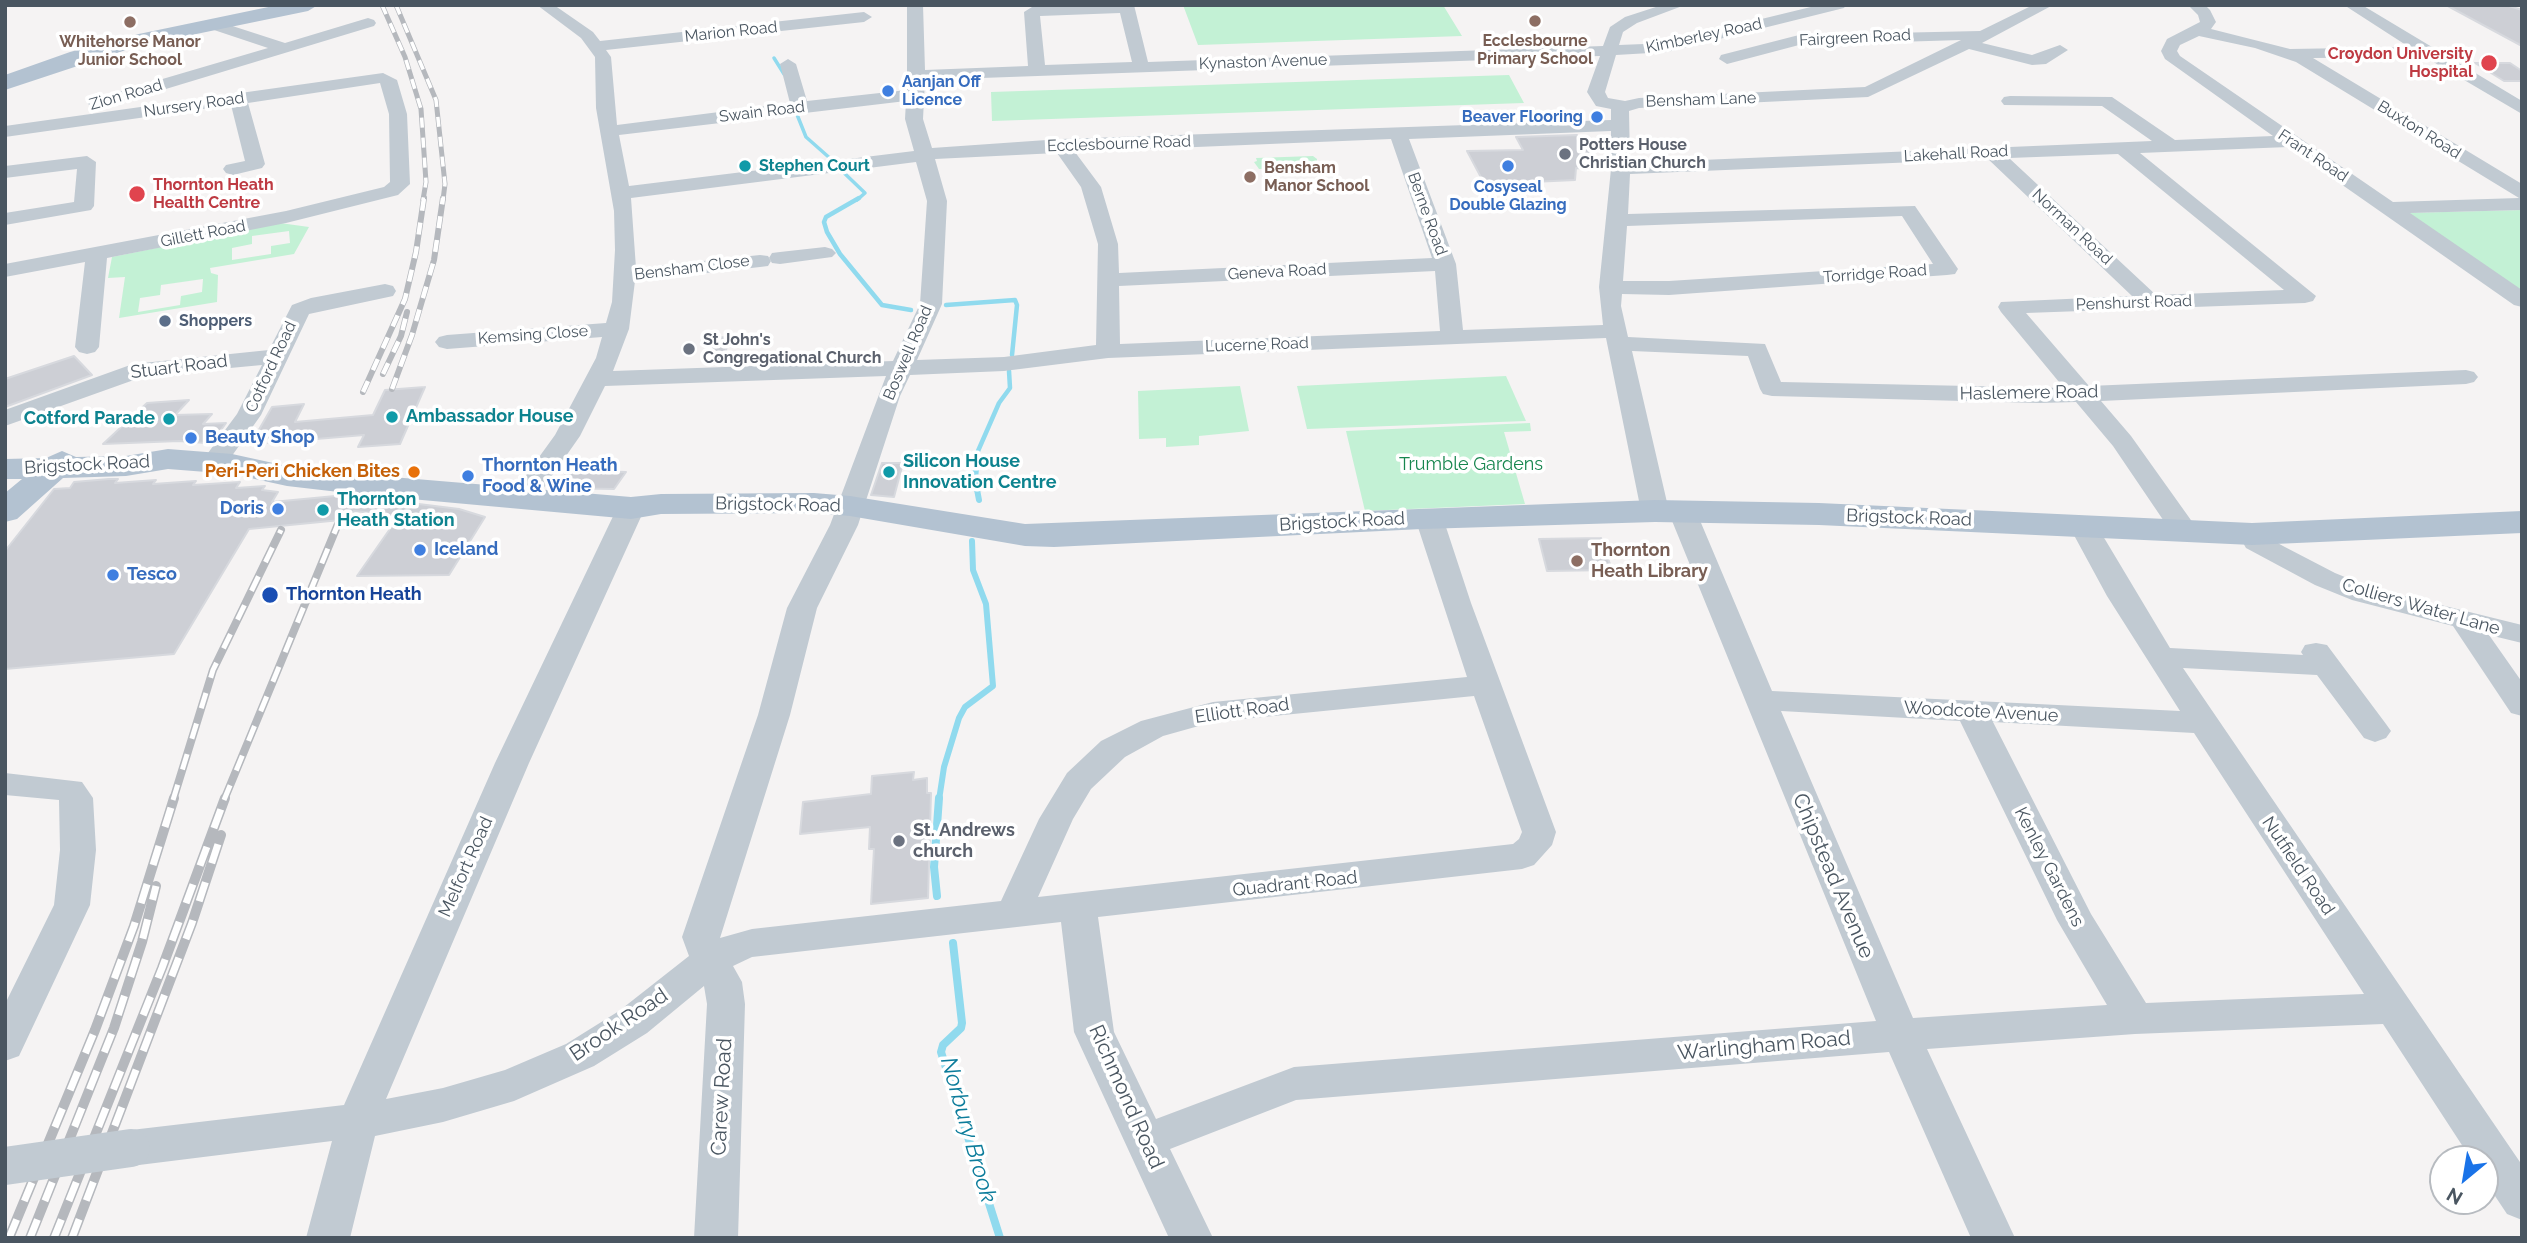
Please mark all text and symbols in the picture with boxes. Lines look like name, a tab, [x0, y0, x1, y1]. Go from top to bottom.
marker: Ecclesbourne Primary School	[1527, 13, 1543, 29]
marker: Whitehorse Manor Junior School	[122, 14, 138, 30]
street label: Kimberley Road	[1644, 14, 1764, 58]
street label: Marion Road	[684, 18, 778, 46]
street label: Fairgreen Road	[1799, 25, 1911, 51]
place label: Ecclesbourne Primary School	[1477, 31, 1593, 69]
place label: Whitehorse Manor Junior School	[59, 32, 201, 70]
place label: Croydon University Hospital	[2328, 44, 2473, 82]
street label: Kynaston Avenue	[1198, 50, 1328, 74]
marker: Croydon University Hospital	[2479, 53, 2499, 73]
place label: Aanjan Off Licence	[902, 72, 981, 110]
street label: Zion Road	[87, 75, 165, 115]
marker: Aanjan Off Licence	[880, 83, 896, 99]
street label: Nursery Road	[142, 88, 246, 122]
street label: Bensham Lane	[1645, 88, 1757, 112]
street label: Swain Road	[718, 97, 806, 127]
street label: Buxton Road	[2374, 97, 2464, 163]
place label: Beaver Flooring	[1462, 107, 1583, 127]
marker: Beaver Flooring	[1589, 109, 1605, 125]
street label: Frant Road	[2274, 126, 2352, 186]
street label: Ecclesbourne Road	[1047, 132, 1191, 156]
place label: Potters House Christian Church	[1579, 135, 1706, 173]
street label: Lakehall Road	[1903, 142, 2009, 166]
marker: Potters House Christian Church	[1557, 146, 1573, 162]
place label: Stephen Court	[759, 156, 870, 176]
marker: Stephen Court	[737, 158, 753, 174]
place label: Bensham Manor School	[1264, 158, 1369, 196]
marker: Cosyseal Double Glazing	[1500, 158, 1516, 174]
marker: Bensham Manor School	[1242, 169, 1258, 185]
street label: Berne Road	[1403, 170, 1451, 258]
place label: Thornton Heath Health Centre	[153, 175, 274, 213]
place label: Cosyseal Double Glazing	[1449, 177, 1567, 215]
marker: Thornton Heath Health Centre	[127, 184, 147, 204]
street label: Norman Road	[2028, 185, 2116, 269]
street label: Gillett Road	[159, 216, 247, 252]
street label: Bensham Close	[633, 251, 751, 285]
street label: Geneva Road	[1227, 260, 1327, 284]
street label: Torridge Road	[1823, 261, 1927, 287]
street label: Penshurst Road	[2076, 291, 2192, 315]
street label: Boswell Road	[879, 303, 937, 403]
place label: Shoppers	[179, 311, 252, 331]
marker: Shoppers	[157, 313, 173, 329]
street label: Cotford Road	[242, 318, 300, 416]
street label: Kemsing Close	[477, 322, 589, 348]
place label: St John's Congregational Church	[703, 330, 881, 368]
street label: Lucerne Road	[1205, 334, 1309, 356]
marker: St John's Congregational Church	[681, 341, 697, 357]
street label: Stuart Road	[129, 350, 229, 384]
street label: Haslemere Road	[1960, 381, 2098, 405]
place label: Ambassador House	[406, 406, 573, 428]
place label: Cotford Parade	[24, 408, 155, 430]
marker: Ambassador House	[384, 409, 400, 425]
marker: Cotford Parade	[161, 411, 177, 427]
place label: Beauty Shop	[205, 427, 315, 449]
marker: Beauty Shop	[183, 430, 199, 446]
street label: Brigstock Road	[24, 451, 150, 479]
place label: Silicon House Innovation Centre	[903, 451, 1056, 494]
park label: Trumble Gardens	[1399, 454, 1543, 476]
place label: Thornton Heath Food & Wine	[482, 455, 618, 498]
place label: Peri-Peri Chicken Bites	[205, 461, 400, 483]
marker: Peri-Peri Chicken Bites	[406, 464, 422, 480]
marker: Silicon House Innovation Centre	[881, 464, 897, 480]
marker: Thornton Heath Food & Wine	[460, 468, 476, 484]
place label: Thornton Heath Station	[337, 489, 455, 532]
street label: Brigstock Road	[715, 493, 841, 517]
place label: Doris	[220, 498, 264, 520]
marker: Doris	[270, 501, 286, 517]
marker: Thornton Heath Station	[315, 502, 331, 518]
street label: Brigstock Road	[1846, 505, 1972, 531]
street label: Brigstock Road	[1279, 508, 1405, 536]
place label: Iceland	[434, 539, 498, 561]
place label: Thornton Heath Library	[1591, 540, 1708, 582]
marker: Iceland	[412, 542, 428, 558]
marker: Thornton Heath Library	[1569, 553, 1585, 569]
place label: Tesco	[127, 564, 177, 586]
marker: Tesco	[105, 567, 121, 583]
street label: Colliers Water Lane	[2340, 574, 2502, 640]
place label: Thornton Heath	[286, 584, 422, 606]
marker: Thornton Heath	[260, 585, 280, 605]
street label: Elliott Road	[1193, 694, 1291, 728]
street label: Woodcote Avenue	[1903, 697, 2059, 727]
street label: Chipstead Avenue	[1787, 790, 1879, 962]
street label: Kenley Gardens	[2010, 804, 2088, 930]
street label: Melfort Road	[434, 813, 498, 921]
street label: Nutfield Road	[2257, 813, 2339, 919]
place label: St. Andrews church	[913, 820, 1015, 862]
marker: St. Andrews church	[891, 833, 907, 849]
street label: Quadrant Road	[1231, 867, 1359, 901]
street label: Brook Road	[565, 983, 673, 1067]
street label: Richmond Road	[1083, 1021, 1169, 1173]
street label: Warlingham Road	[1676, 1026, 1852, 1066]
street label: Carew Road	[706, 1038, 738, 1156]
water label: Norbury Brook	[934, 1054, 1002, 1206]
north arrow	[2429, 1145, 2499, 1215]
text: N	[2443, 1183, 2466, 1210]

